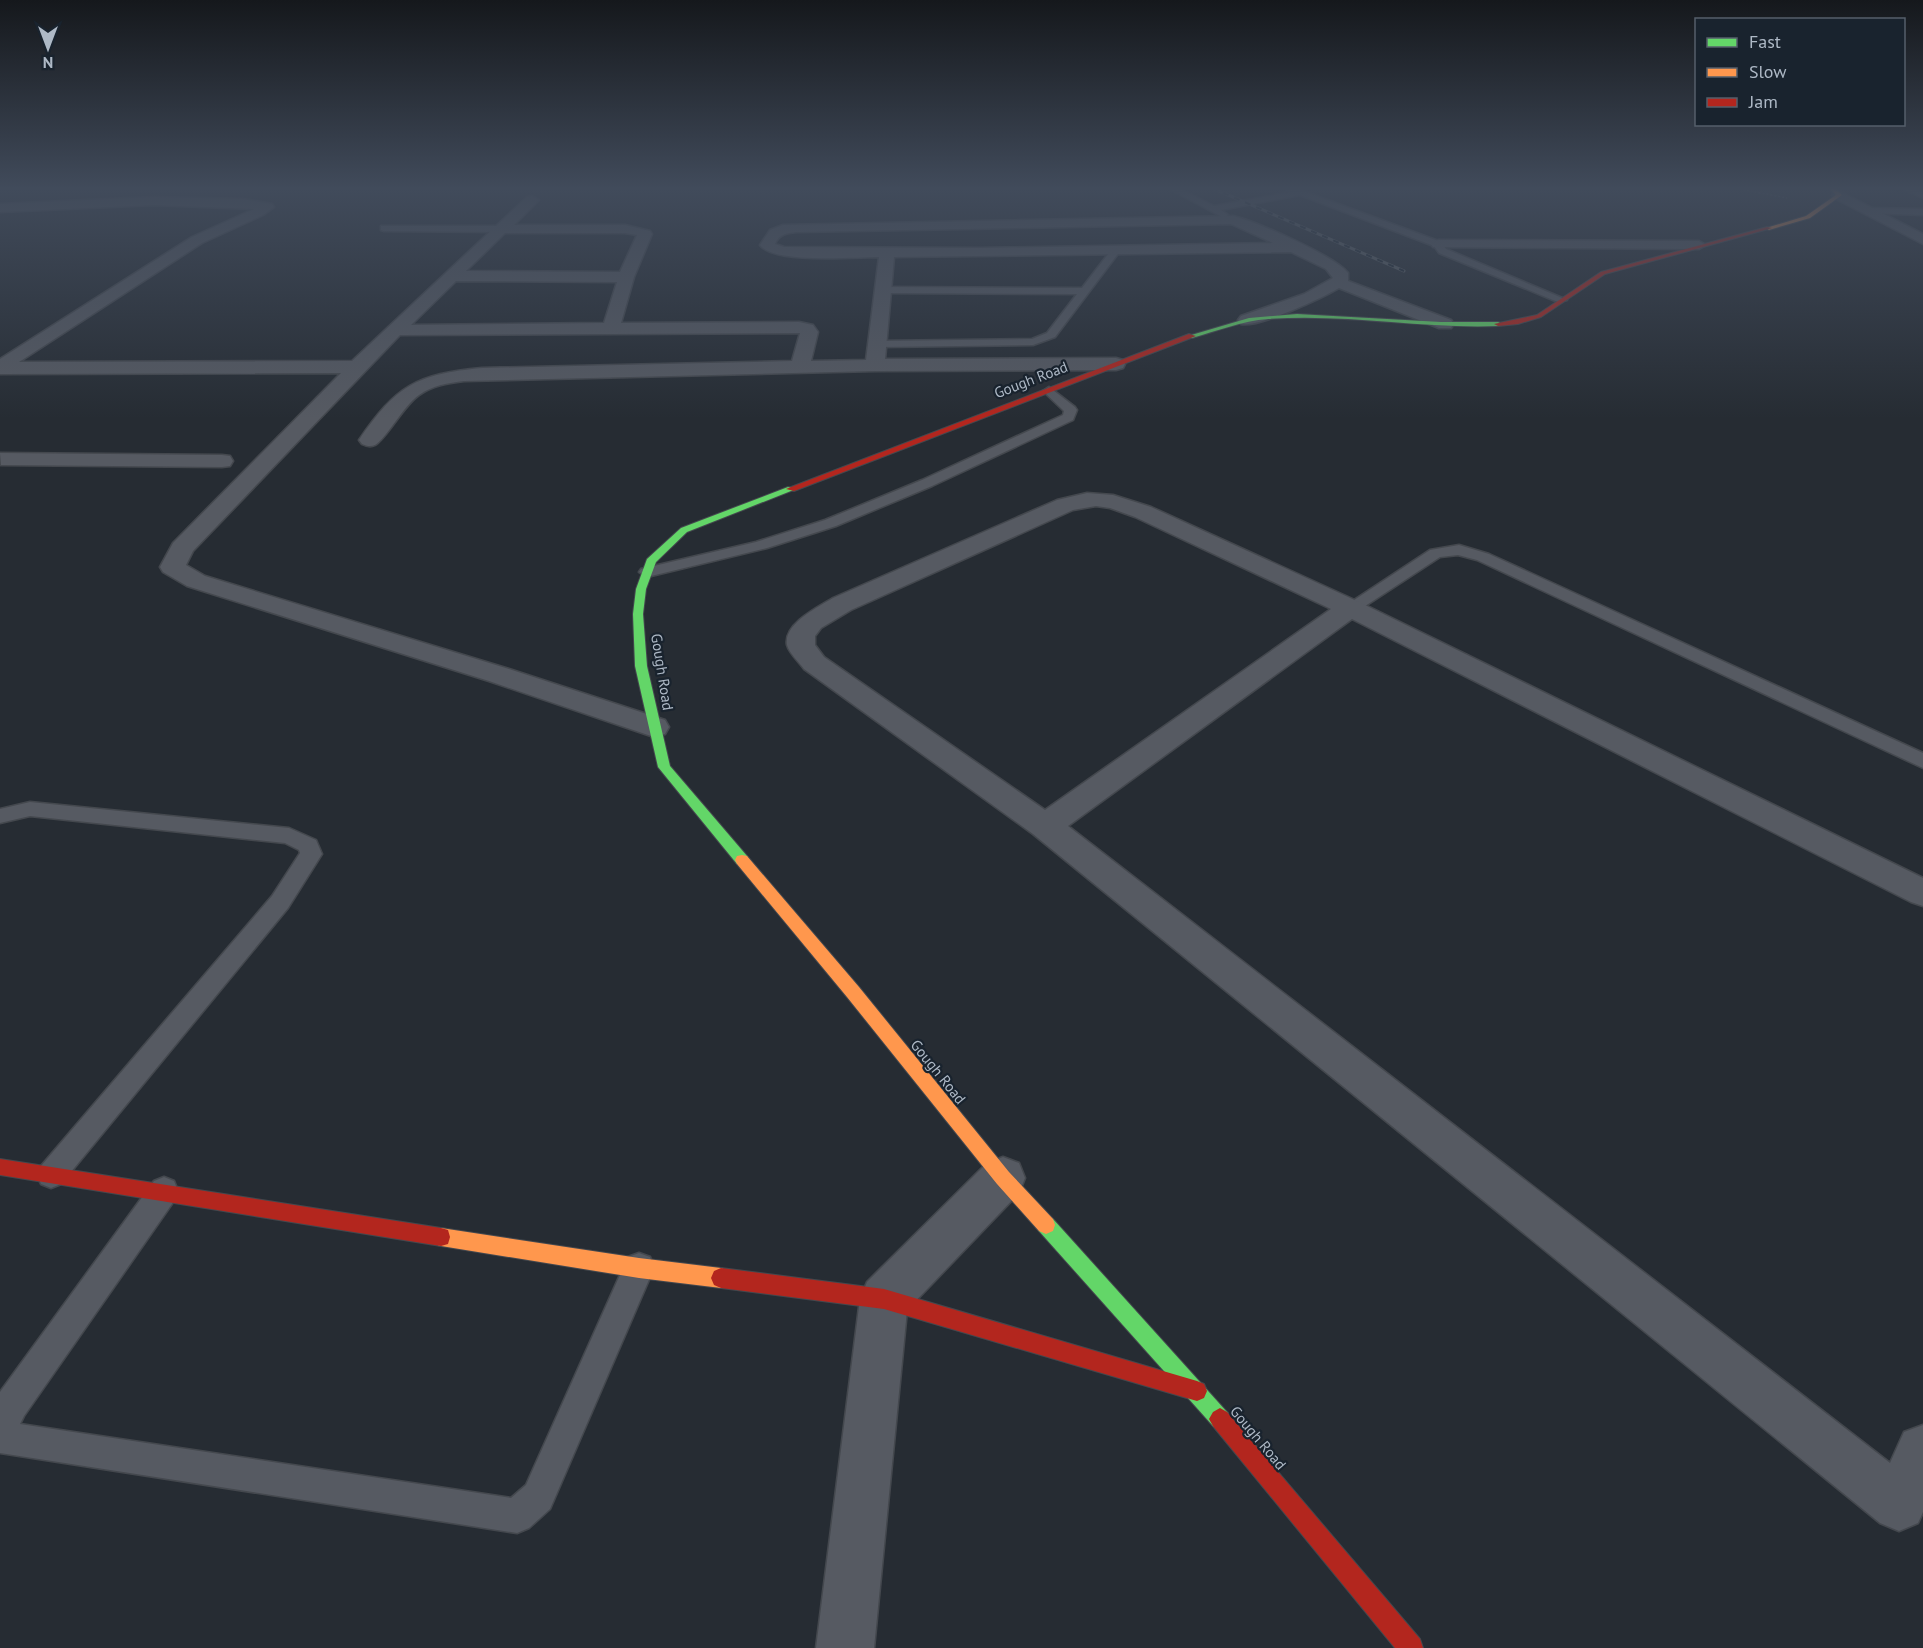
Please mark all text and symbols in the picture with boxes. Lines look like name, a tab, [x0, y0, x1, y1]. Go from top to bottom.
north arrow	[18, 18, 78, 78]
legend	[1695, 18, 1905, 126]
text: Fast	[1749, 30, 1781, 53]
text: N	[43, 53, 53, 73]
text: Slow	[1749, 60, 1787, 83]
text: Jam	[1748, 90, 1778, 113]
street label: Gough Road	[991, 357, 1070, 402]
street label: Gough Road	[647, 632, 678, 712]
street label: Gough Road	[907, 1036, 970, 1108]
street label: Gough Road	[1226, 1402, 1291, 1473]

